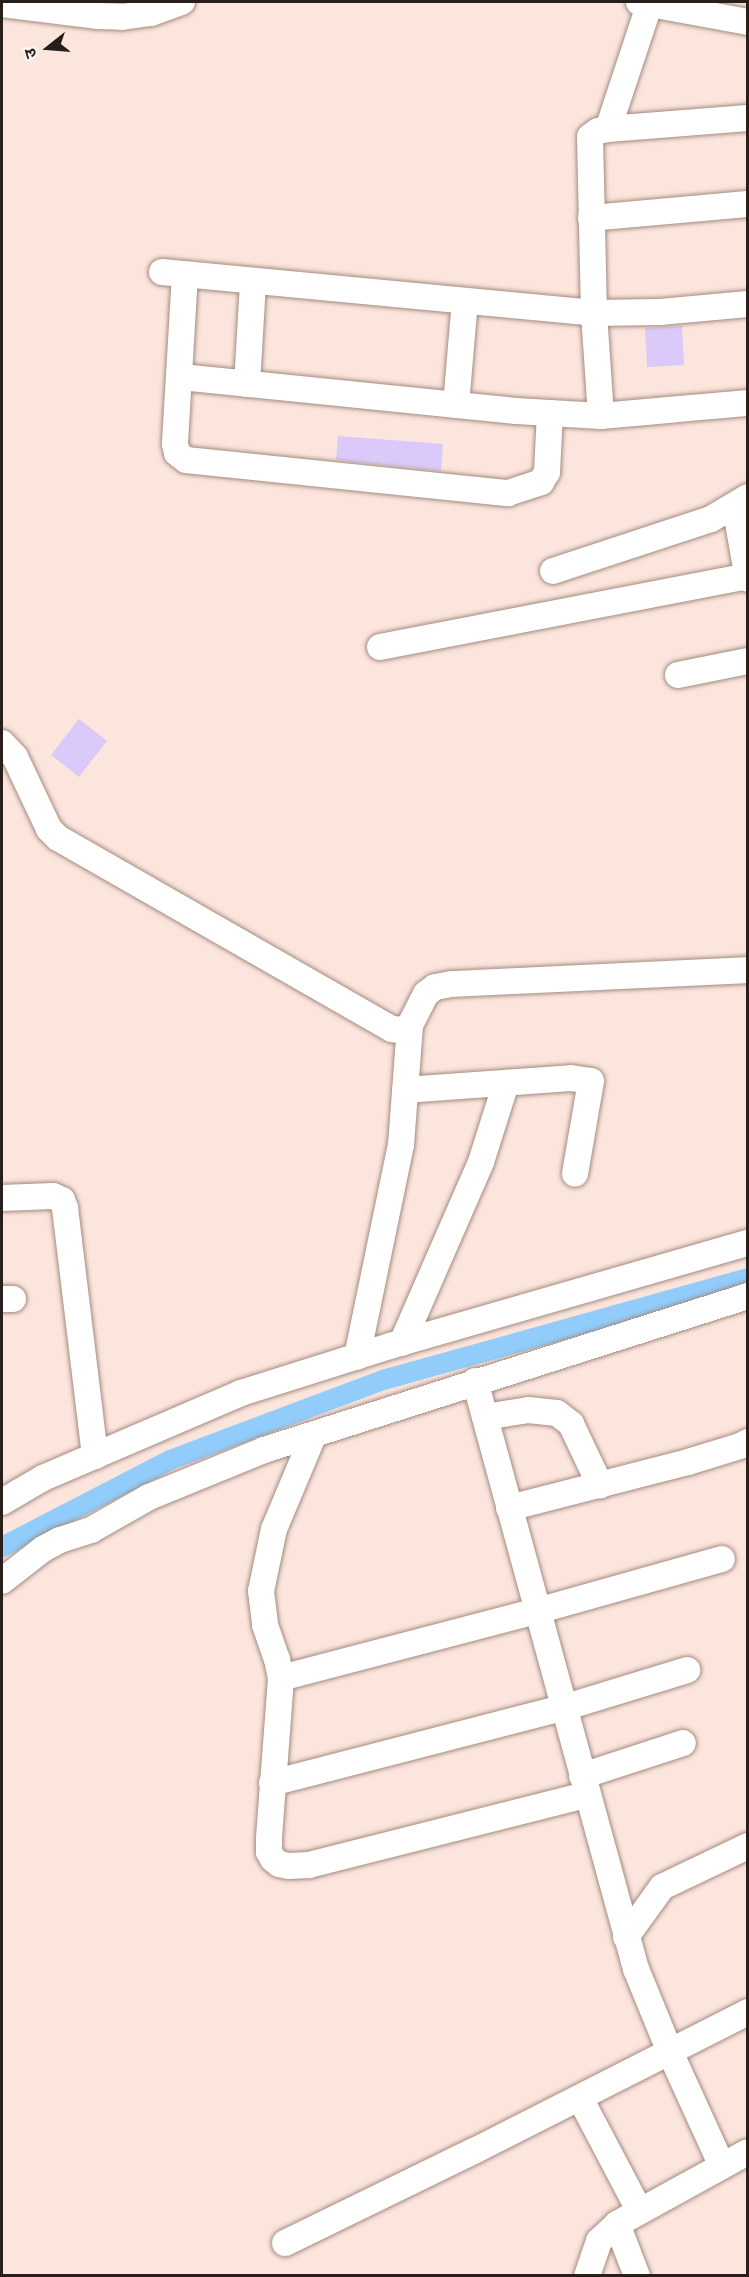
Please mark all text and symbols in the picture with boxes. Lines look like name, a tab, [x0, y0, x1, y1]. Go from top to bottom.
north arrow	[18, 18, 78, 78]
text: उ	[20, 46, 41, 61]

